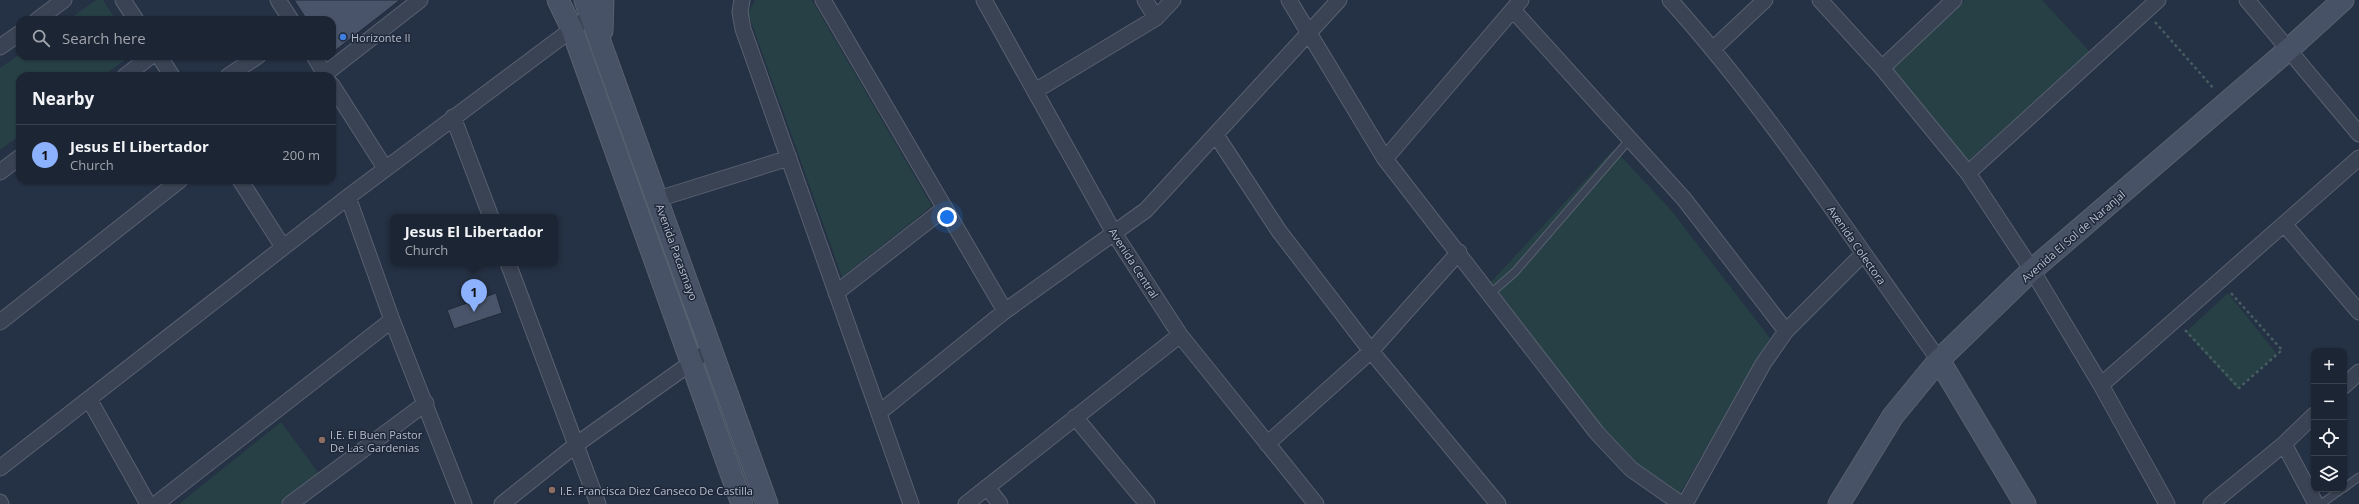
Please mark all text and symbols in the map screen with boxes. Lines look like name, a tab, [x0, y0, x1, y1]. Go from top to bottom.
search box	[16, 16, 336, 60]
icon: search	[30, 27, 52, 49]
text: Search here	[62, 28, 146, 48]
place label: Horizonte II	[351, 30, 411, 45]
marker: Horizonte II	[338, 32, 348, 42]
text: Nearby	[32, 87, 94, 110]
text: Jesus El Libertador	[70, 136, 209, 156]
text: 1	[41, 146, 49, 164]
text: 200 m	[282, 146, 320, 164]
text: Church	[70, 156, 114, 174]
street label: Avenida El Sol de Naranjal	[2018, 187, 2128, 285]
street label: Avenida Pacasmayo	[653, 202, 702, 303]
street label: Avenida Colectora	[1824, 203, 1890, 287]
your location	[937, 207, 957, 227]
popup	[390, 214, 558, 266]
text: Jesus El Libertador	[405, 221, 543, 241]
street label: Avenida Central	[1106, 225, 1162, 301]
text: Church	[405, 241, 448, 259]
pin: 1	[461, 279, 487, 312]
map controls	[2311, 348, 2347, 492]
button: +	[2311, 348, 2347, 384]
button: −	[2311, 384, 2347, 420]
button: locate	[2311, 420, 2347, 456]
place label: I.E. El Buen Pastor De Las Gardenias	[330, 427, 423, 455]
marker: I.E. El Buen Pastor De Las Gardenias	[317, 435, 327, 445]
button: layers	[2311, 456, 2347, 492]
place label: I.E. Francisca Diez Canseco De Castilla	[560, 483, 753, 498]
marker: I.E. Francisca Diez Canseco De Castilla	[547, 485, 557, 495]

